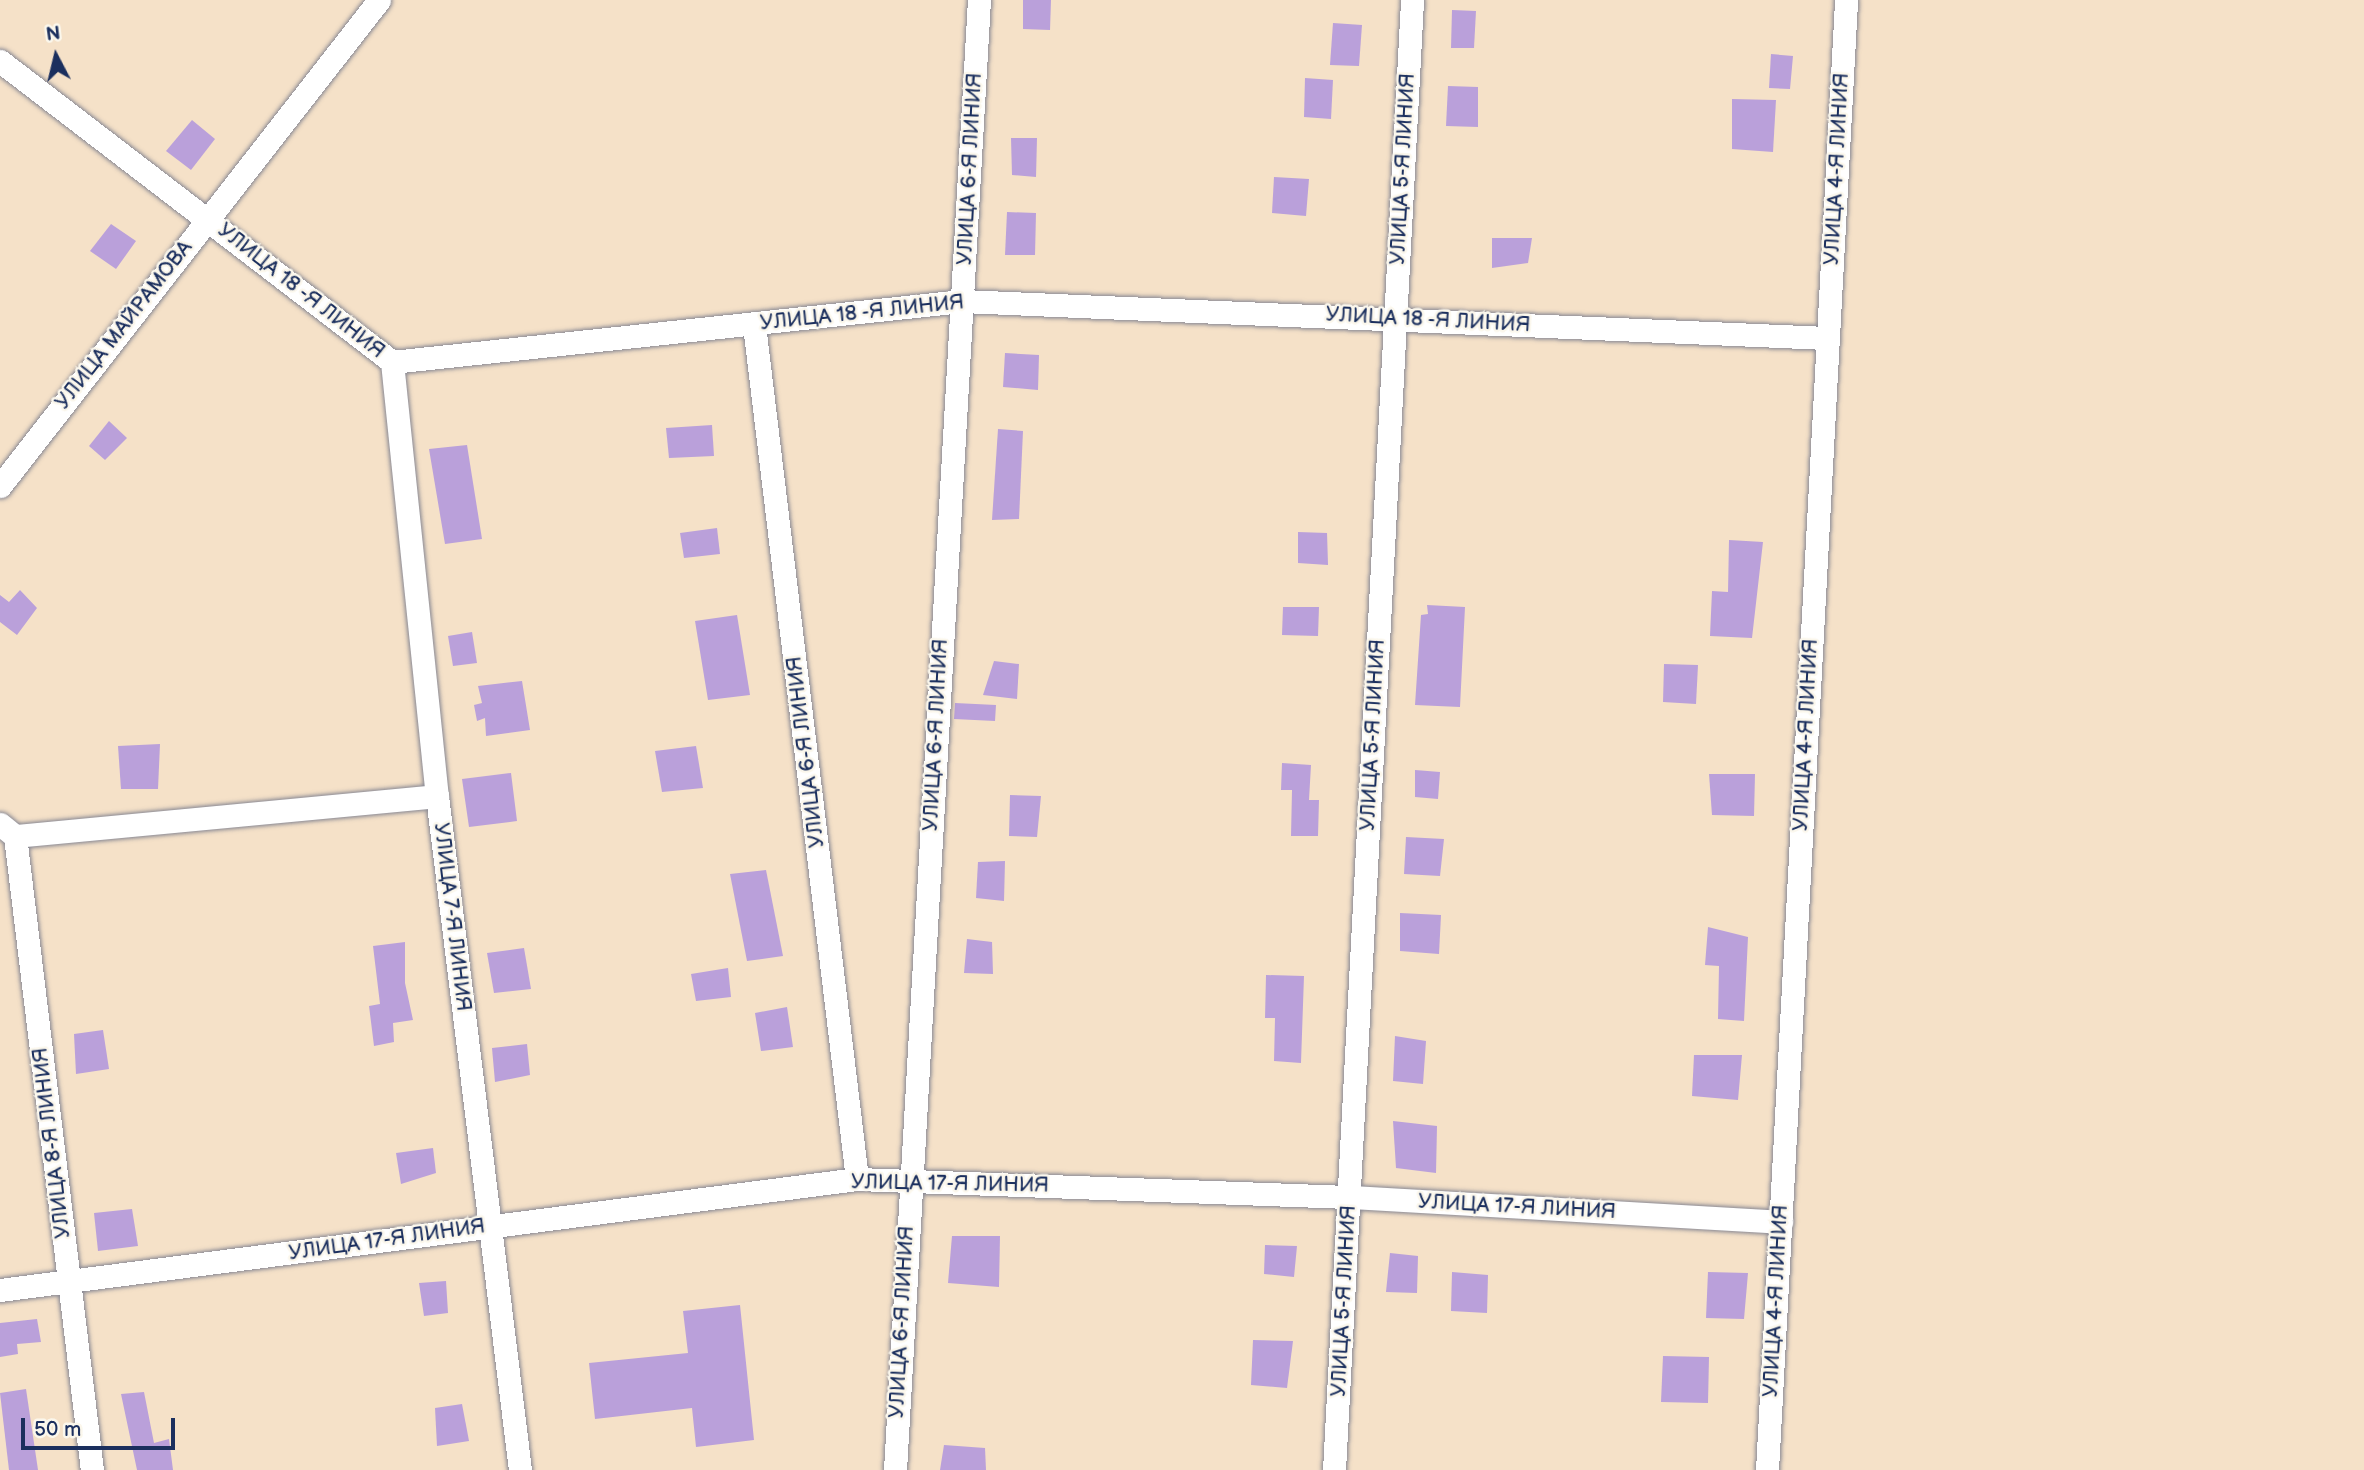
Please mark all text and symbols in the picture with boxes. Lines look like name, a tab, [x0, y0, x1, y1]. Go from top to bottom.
north arrow	[21, 21, 91, 91]
text: N	[45, 22, 62, 47]
street label: УЛИЦА 6-Я ЛИНИЯ	[952, 72, 988, 266]
street label: УЛИЦА 4-Я ЛИНИЯ	[1819, 72, 1855, 266]
street label: УЛИЦА 5-Я ЛИНИЯ	[1385, 73, 1421, 265]
street label: УЛИЦА 18 -Я ЛИНИЯ	[212, 218, 390, 364]
street label: УЛИЦА МАЙРАМОВА	[50, 235, 198, 415]
street label: УЛИЦА 18 -Я ЛИНИЯ	[758, 290, 966, 336]
street label: УЛИЦА 18 -Я ЛИНИЯ	[1325, 302, 1531, 338]
street label: УЛИЦА 6-Я ЛИНИЯ	[918, 638, 954, 832]
street label: УЛИЦА 4-Я ЛИНИЯ	[1788, 638, 1824, 832]
street label: УЛИЦА 5-Я ЛИНИЯ	[1355, 639, 1391, 831]
street label: УЛИЦА 6-Я ЛИНИЯ	[782, 655, 830, 849]
street label: УЛИЦА 7-Я ЛИНИЯ	[428, 821, 476, 1013]
street label: УЛИЦА 8-Я ЛИНИЯ	[28, 1046, 76, 1240]
street label: УЛИЦА 17-Я ЛИНИЯ	[851, 1170, 1049, 1198]
street label: УЛИЦА 17-Я ЛИНИЯ	[1417, 1189, 1617, 1225]
street label: УЛИЦА 4-Я ЛИНИЯ	[1758, 1204, 1794, 1398]
street label: УЛИЦА 5-Я ЛИНИЯ	[1326, 1205, 1362, 1397]
street label: УЛИЦА 17-Я ЛИНИЯ	[287, 1214, 487, 1266]
street label: УЛИЦА 6-Я ЛИНИЯ	[884, 1225, 920, 1419]
scale bar	[24, 1404, 178, 1448]
text: 50 m	[34, 1417, 81, 1442]

